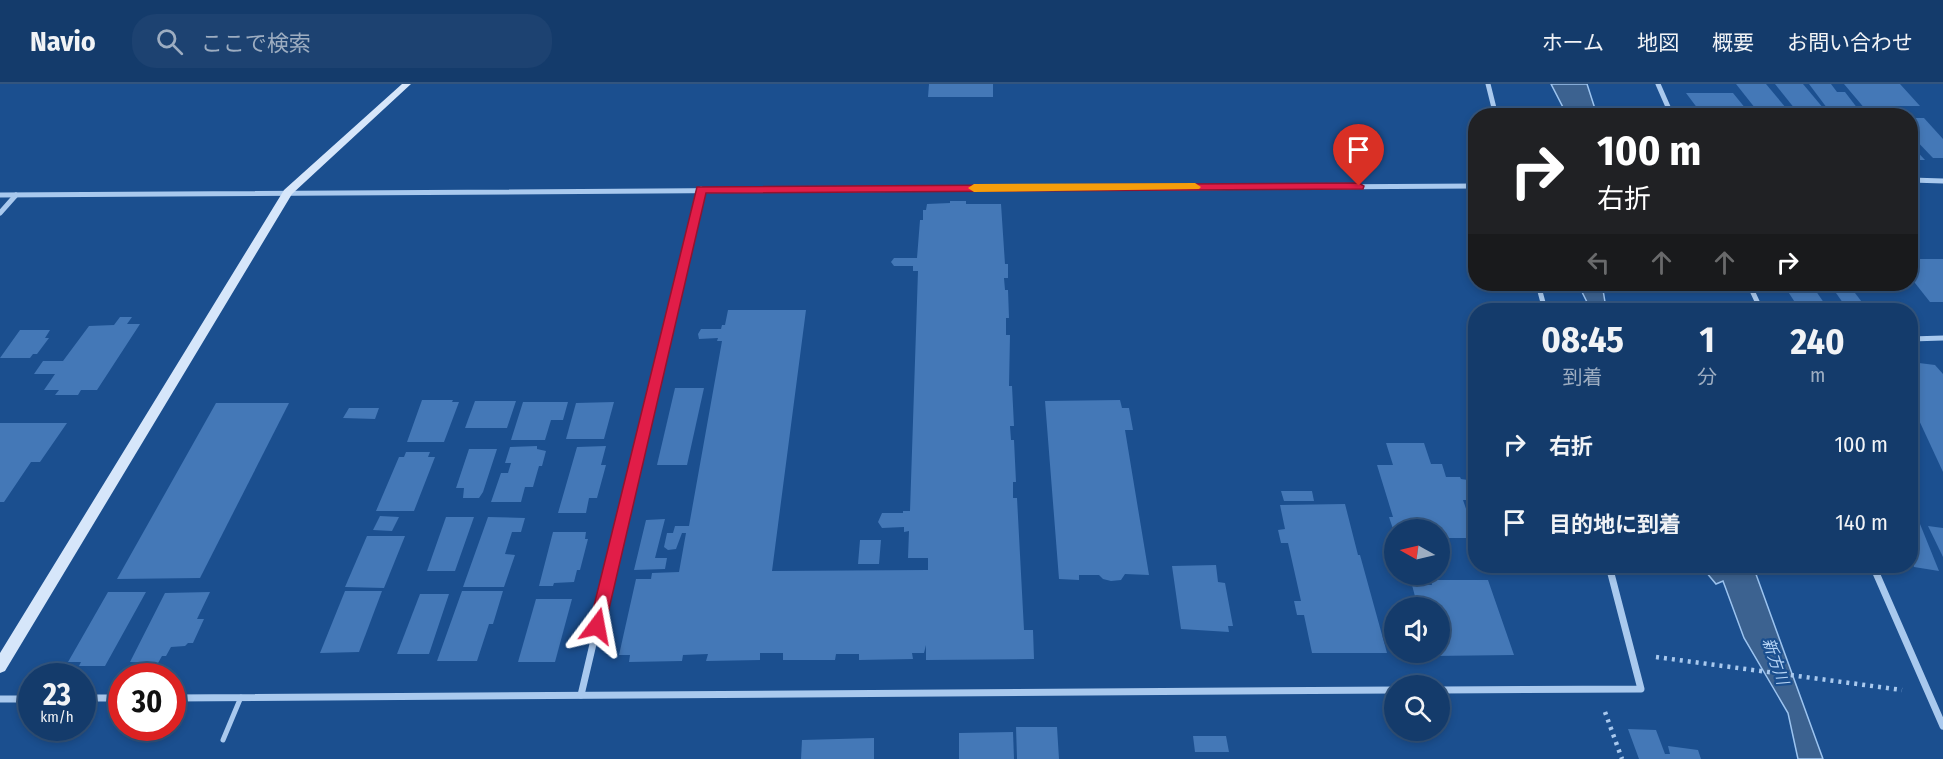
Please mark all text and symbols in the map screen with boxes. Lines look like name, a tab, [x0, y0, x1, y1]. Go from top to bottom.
search box	[132, 14, 552, 68]
text: Navio	[30, 25, 96, 58]
icon: search	[153, 25, 186, 58]
text: ここで検索	[201, 30, 311, 57]
text: ホーム	[1542, 30, 1604, 56]
text: 地図	[1637, 30, 1679, 56]
text: 概要	[1712, 30, 1754, 56]
text: お問い合わせ	[1787, 30, 1913, 56]
pin	[1333, 124, 1384, 186]
text: 100 m	[1597, 126, 1701, 176]
icon: right	[1498, 132, 1576, 210]
icon: arrive	[1342, 133, 1375, 166]
text: 右折	[1597, 183, 1651, 215]
icon: left	[1582, 246, 1615, 279]
icon: ahead	[1645, 246, 1678, 279]
icon: ahead	[1708, 246, 1741, 279]
icon: right	[1771, 246, 1804, 279]
text: 08:45	[1541, 318, 1624, 362]
text: 1	[1700, 318, 1715, 362]
text: 240	[1791, 320, 1845, 364]
text: m	[1810, 363, 1825, 387]
text: 到着	[1563, 365, 1603, 389]
text: 分	[1697, 365, 1717, 389]
icon: right	[1498, 428, 1531, 461]
text: 100 m	[1834, 431, 1888, 458]
text: 右折	[1549, 433, 1593, 460]
icon: arrive	[1498, 506, 1531, 539]
text: 140 m	[1835, 509, 1888, 536]
text: 目的地に到着	[1549, 511, 1681, 538]
north arrow	[1384, 519, 1450, 585]
map controls	[1384, 519, 1450, 741]
position arrow	[565, 594, 629, 658]
button: sound	[1384, 597, 1450, 663]
water label: 新方川	[1759, 635, 1793, 689]
speed limit sign: 30	[108, 663, 186, 741]
button: search	[1384, 675, 1450, 741]
text: 23	[43, 677, 71, 713]
text: km/h	[40, 708, 74, 726]

